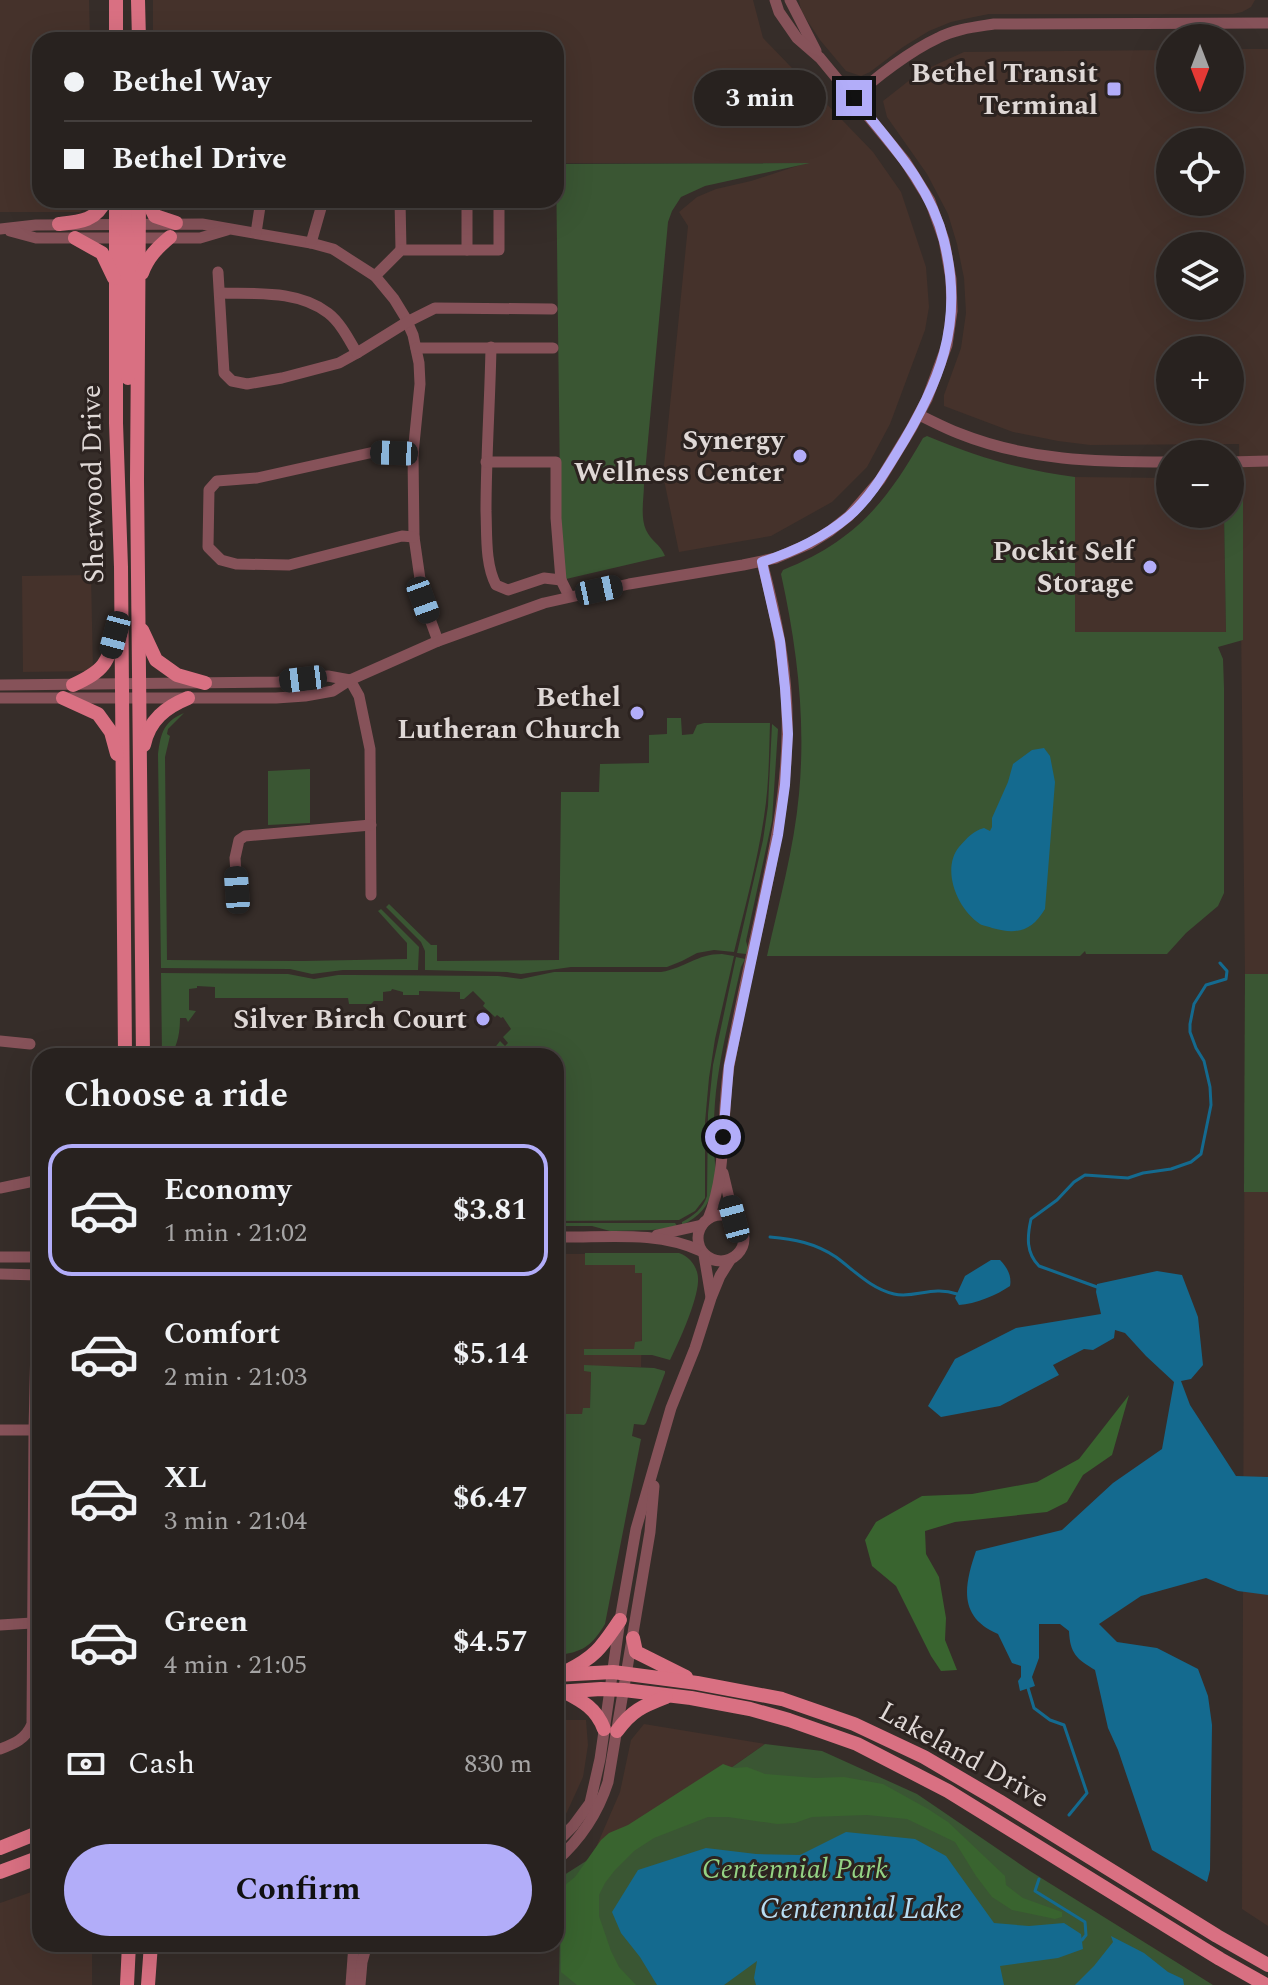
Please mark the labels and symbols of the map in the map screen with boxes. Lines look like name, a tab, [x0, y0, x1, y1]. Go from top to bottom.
north arrow	[1156, 24, 1244, 112]
place label: Bethel Transit Terminal	[911, 52, 1098, 127]
callout: 3 min	[694, 70, 826, 126]
route end	[836, 80, 872, 116]
marker: Bethel Transit Terminal	[1105, 80, 1123, 98]
street label: Sherwood Drive	[70, 384, 116, 584]
place label: Synergy Wellness Center	[574, 419, 786, 494]
car	[370, 440, 418, 466]
marker: Synergy Wellness Center	[791, 447, 809, 465]
place label: Pockit Self Storage	[993, 530, 1136, 605]
marker: Pockit Self Storage	[1141, 558, 1159, 576]
car	[404, 573, 442, 627]
car	[573, 573, 625, 607]
car	[97, 609, 133, 661]
car	[278, 664, 328, 694]
place label: Bethel Lutheran Church	[397, 676, 621, 751]
marker: Bethel Lutheran Church	[628, 704, 646, 722]
car	[223, 865, 251, 915]
place label: Silver Birch Court	[233, 998, 467, 1041]
marker: Silver Birch Court	[474, 1010, 492, 1028]
route start	[705, 1119, 741, 1155]
car	[716, 1193, 752, 1245]
street label: Lakeland Drive	[871, 1690, 1057, 1820]
park label: Centennial Park	[702, 1848, 888, 1891]
water label: Centennial Lake	[760, 1886, 962, 1932]

